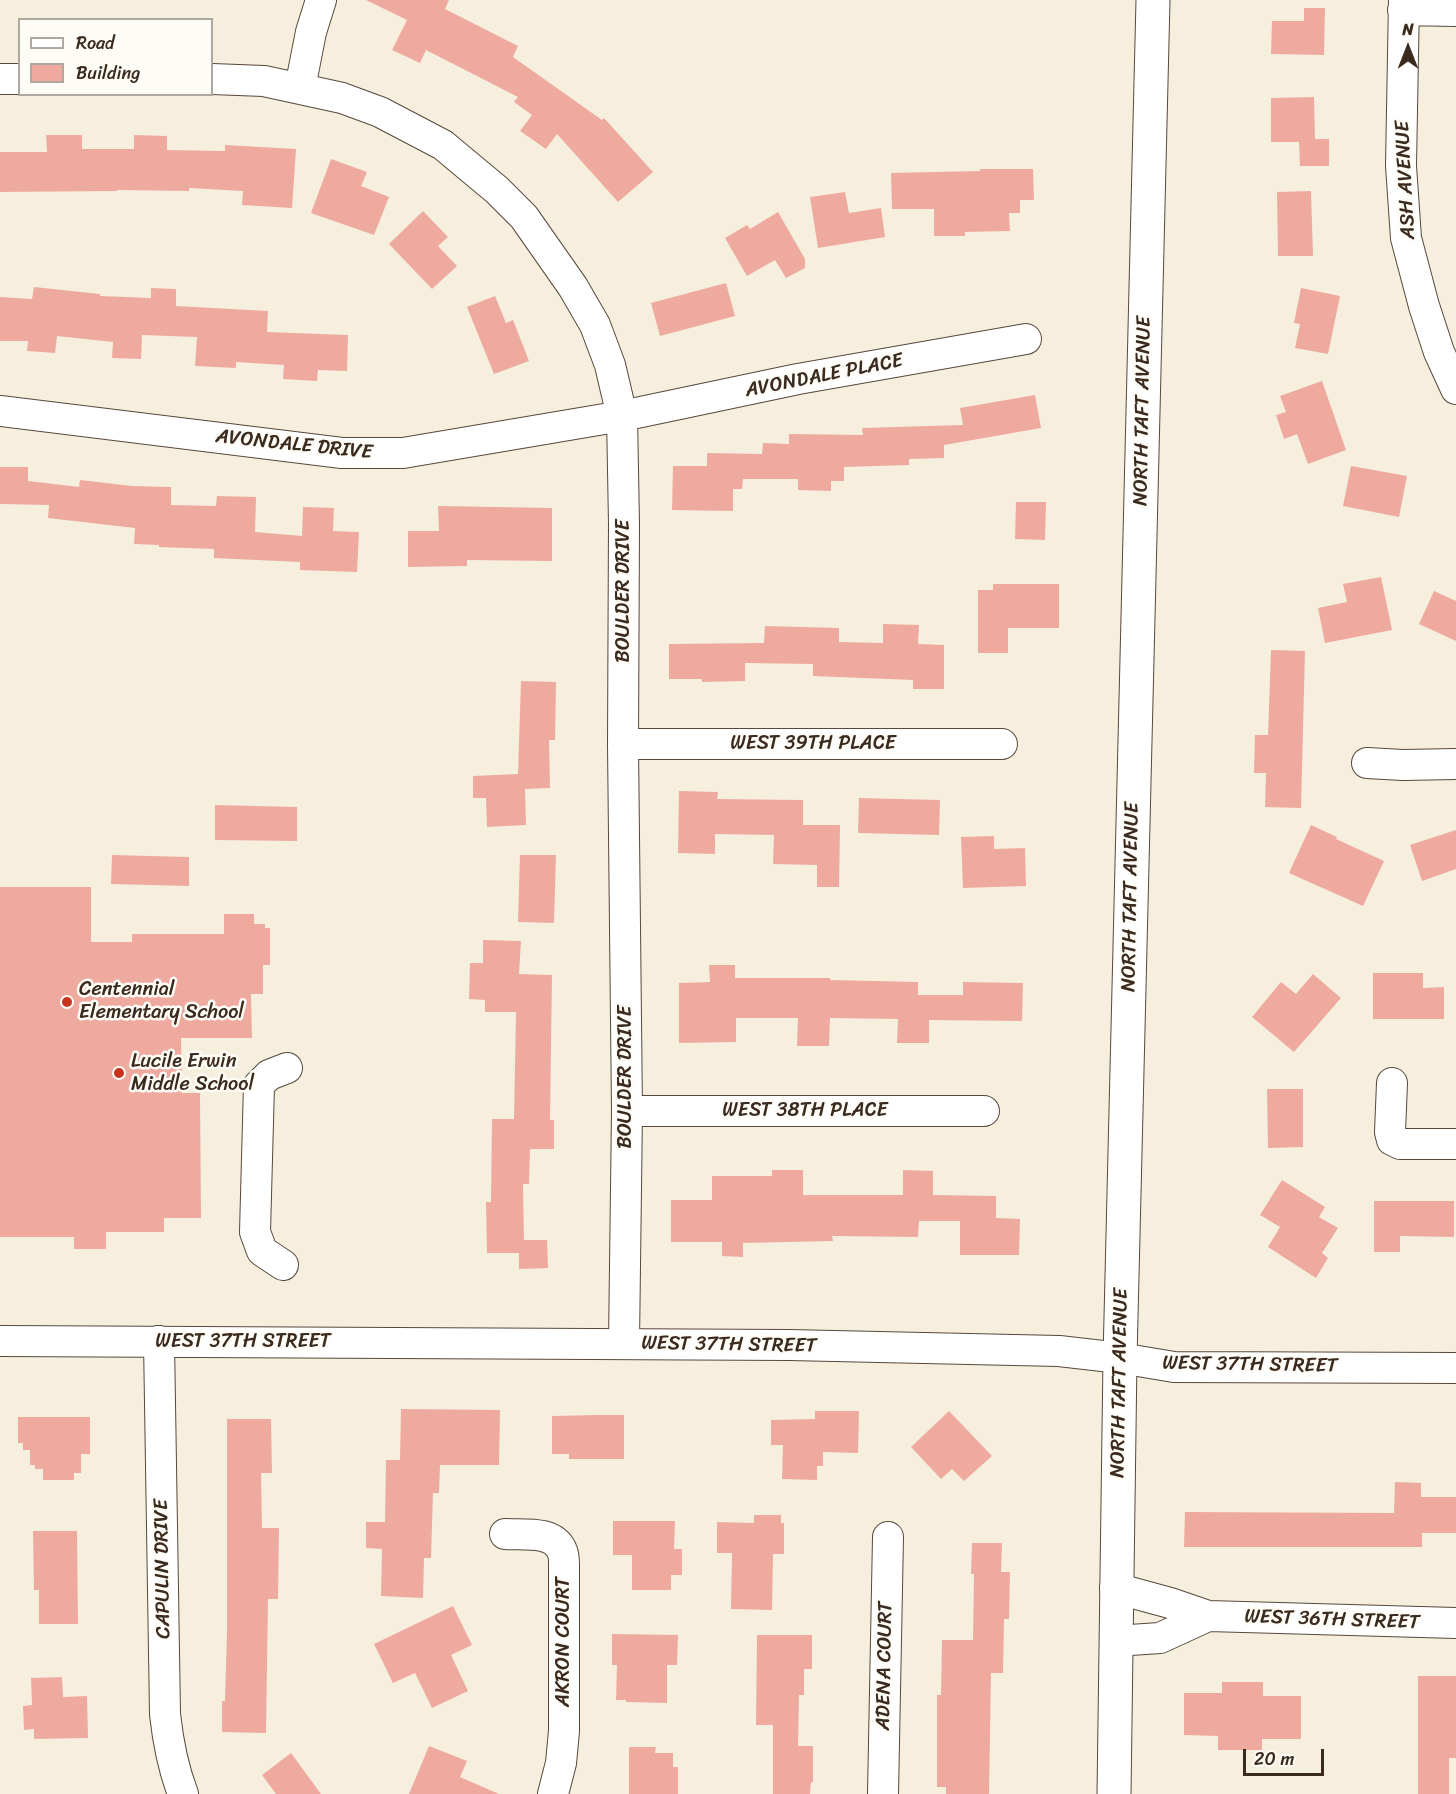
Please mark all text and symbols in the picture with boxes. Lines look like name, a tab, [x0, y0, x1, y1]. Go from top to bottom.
text: N	[1402, 15, 1414, 44]
legend	[18, 18, 213, 96]
north arrow	[1378, 18, 1438, 78]
text: Road	[76, 27, 115, 59]
text: Building	[76, 57, 140, 89]
street label: ASH AVENUE	[1391, 120, 1421, 240]
street label: NORTH TAFT AVENUE	[1129, 316, 1157, 506]
street label: AVONDALE PLACE	[743, 349, 905, 403]
street label: AVONDALE DRIVE	[214, 425, 374, 465]
street label: BOULDER DRIVE	[612, 519, 636, 663]
street label: WEST 39TH PLACE	[730, 732, 896, 756]
street label: NORTH TAFT AVENUE	[1117, 802, 1145, 992]
place label: Centennial Elementary School	[79, 978, 244, 1025]
marker: Centennial Elementary School	[60, 995, 74, 1009]
street label: BOULDER DRIVE	[614, 1005, 638, 1149]
place label: Lucile Erwin Middle School	[131, 1050, 254, 1097]
marker: Lucile Erwin Middle School	[112, 1066, 126, 1080]
street label: WEST 38TH PLACE	[722, 1099, 888, 1123]
street label: NORTH TAFT AVENUE	[1106, 1288, 1134, 1478]
street label: WEST 37TH STREET	[155, 1330, 331, 1354]
street label: WEST 37TH STREET	[641, 1331, 817, 1359]
street label: WEST 37TH STREET	[1162, 1351, 1338, 1379]
street label: CAPULIN DRIVE	[150, 1499, 176, 1639]
street label: AKRON COURT	[552, 1577, 576, 1707]
street label: ADENA COURT	[872, 1601, 898, 1731]
street label: WEST 36TH STREET	[1244, 1605, 1420, 1635]
scale bar	[1246, 1737, 1327, 1775]
text: 20 m	[1254, 1743, 1294, 1775]

